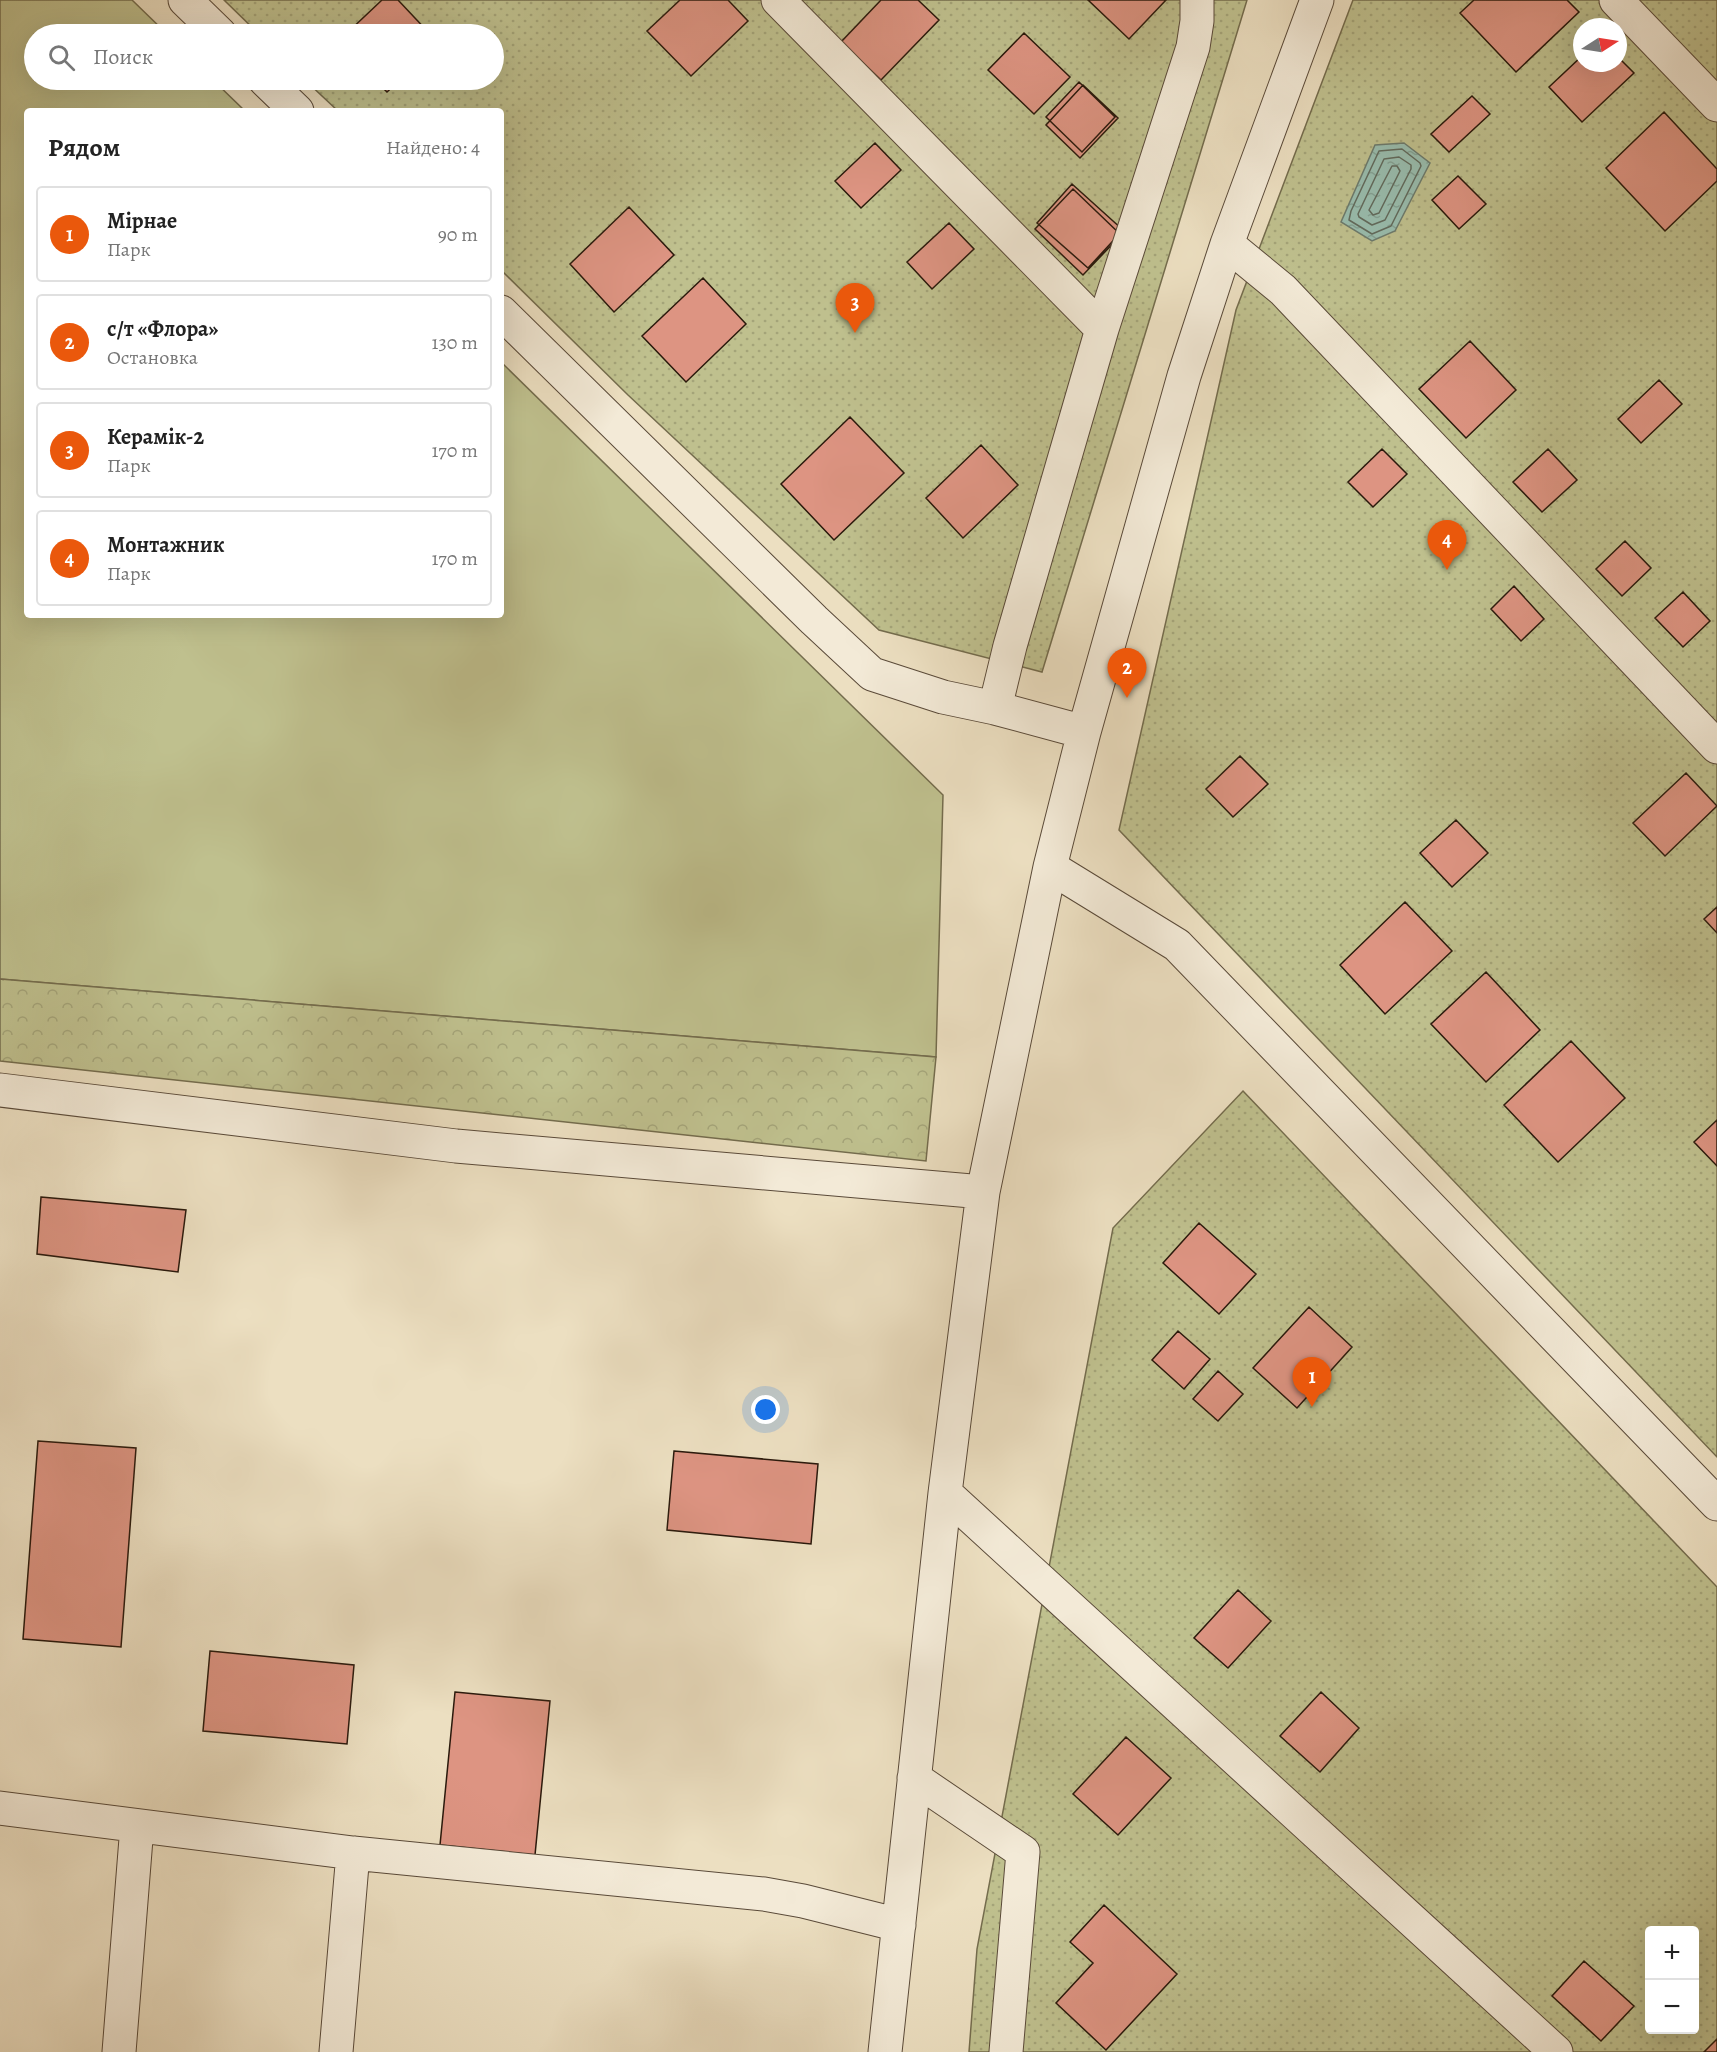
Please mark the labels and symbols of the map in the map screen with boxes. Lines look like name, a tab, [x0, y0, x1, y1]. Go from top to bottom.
north arrow	[1573, 18, 1627, 72]
pin: 3	[836, 284, 874, 333]
pin: 4	[1428, 520, 1466, 570]
pin: 2	[1108, 648, 1146, 698]
pin: 1	[1292, 1358, 1332, 1407]
your location	[751, 1395, 780, 1424]

